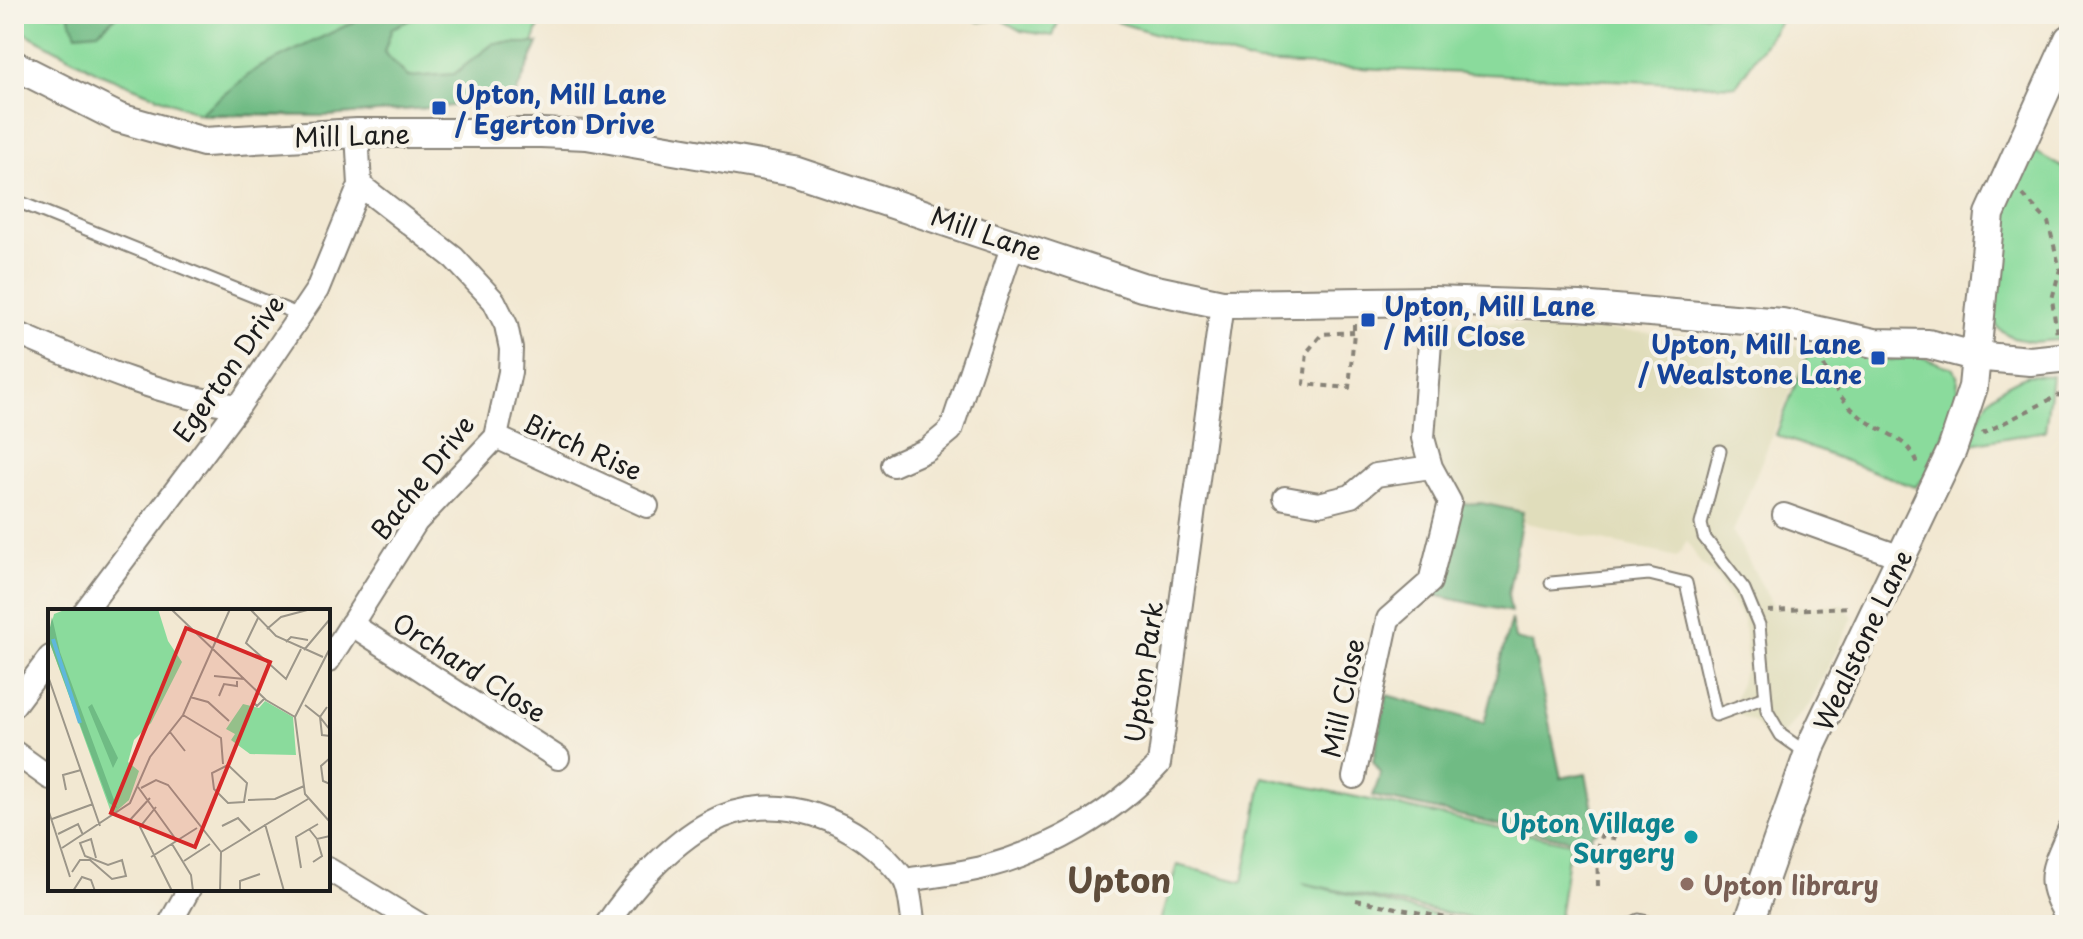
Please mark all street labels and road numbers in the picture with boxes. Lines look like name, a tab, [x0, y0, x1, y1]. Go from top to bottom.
street label: Mill Lane	[293, 113, 411, 157]
street label: Mill Lane	[926, 196, 1048, 270]
street label: Egerton Drive	[163, 286, 293, 450]
street label: Birch Rise	[517, 403, 649, 489]
street label: Bache Drive	[361, 406, 483, 548]
street label: Wealstone Lane	[1803, 543, 1921, 737]
street label: Upton Park	[1114, 598, 1172, 745]
street label: Orchard Close	[385, 602, 555, 732]
street label: Mill Close	[1310, 635, 1374, 761]

